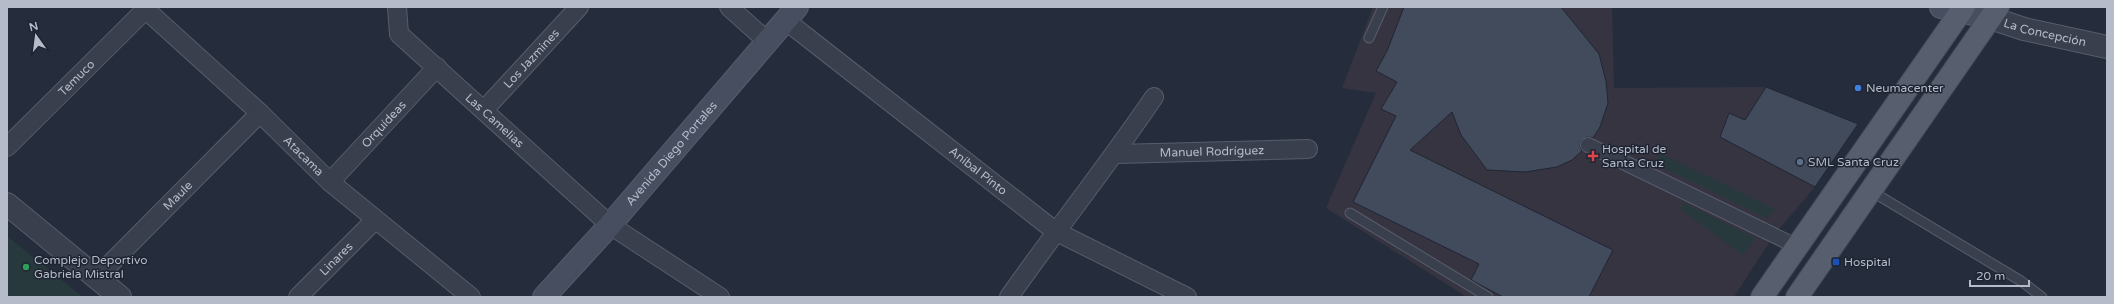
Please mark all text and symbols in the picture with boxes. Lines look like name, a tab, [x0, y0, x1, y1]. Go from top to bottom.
north arrow	[16, 16, 56, 56]
street label: La Concepción	[2002, 16, 2087, 49]
text: N	[28, 19, 40, 34]
street label: Los Jazmines	[501, 26, 562, 91]
street label: Temuco	[56, 57, 98, 99]
place label: Neumacenter	[1866, 81, 1944, 95]
marker: Neumacenter	[1853, 83, 1863, 93]
street label: Las Camelias	[462, 91, 527, 151]
street label: Orquídeas	[359, 98, 409, 150]
street label: Avenida Diego Portales	[623, 98, 720, 208]
street label: Atacama	[280, 133, 327, 179]
place label: Hospital de Santa Cruz	[1602, 142, 1667, 170]
street label: Manuel Rodríguez	[1160, 143, 1264, 160]
street label: Aníbal Pinto	[946, 144, 1010, 198]
marker: Hospital de Santa Cruz	[1587, 150, 1599, 162]
place label: SML Santa Cruz	[1808, 155, 1899, 169]
marker: SML Santa Cruz	[1795, 157, 1805, 167]
street label: Maule	[160, 178, 195, 213]
street label: Linares	[317, 239, 356, 278]
place label: Complejo Deportivo Gabriela Mistral	[34, 253, 147, 281]
place label: Hospital	[1844, 255, 1891, 269]
marker: Hospital	[1831, 257, 1841, 267]
marker: Complejo Deportivo Gabriela Mistral	[21, 262, 31, 272]
scale bar	[1970, 262, 2029, 288]
text: 20 m	[1976, 269, 2005, 283]

